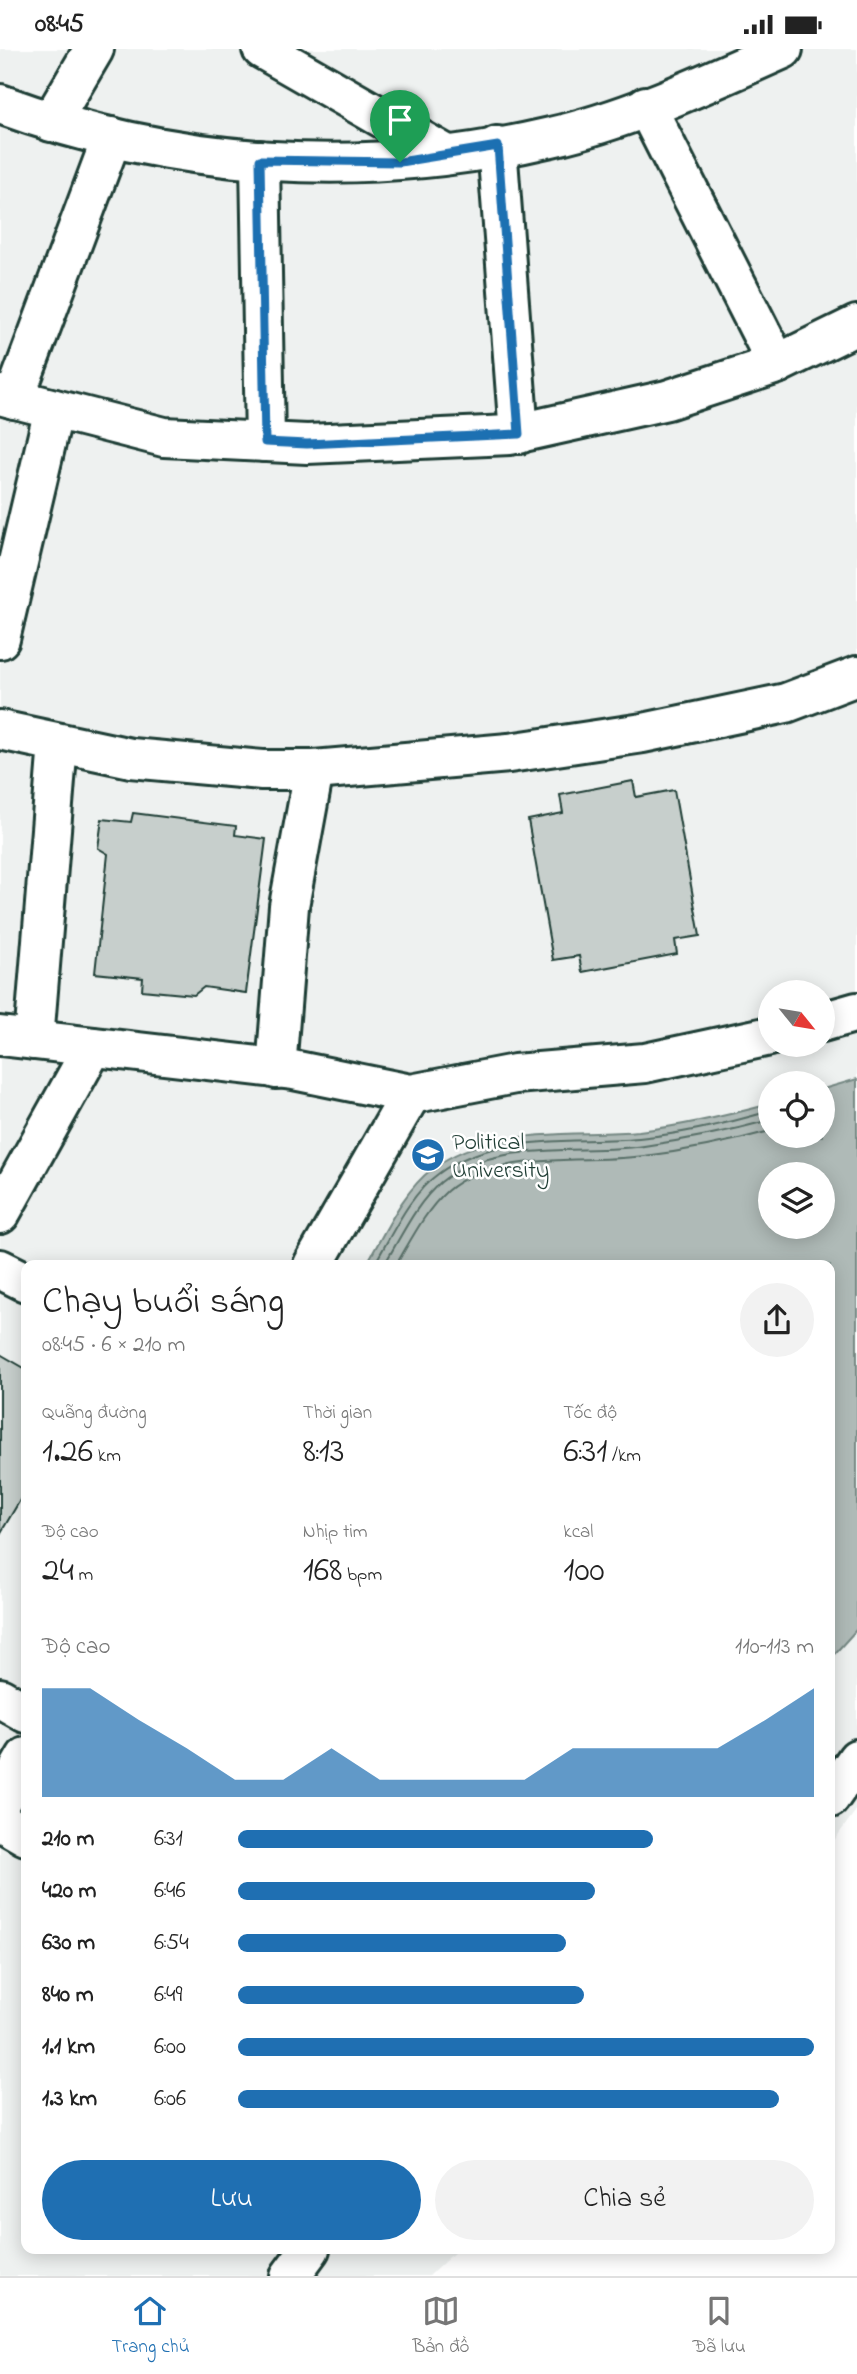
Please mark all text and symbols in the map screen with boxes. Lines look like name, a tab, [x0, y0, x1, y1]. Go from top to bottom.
text: 08:45	[35, 6, 84, 44]
pin	[370, 90, 430, 162]
icon: arrive	[381, 101, 419, 139]
north arrow	[758, 980, 835, 1057]
map controls	[758, 980, 835, 1239]
button: locate	[758, 1071, 835, 1148]
place label: Political University	[452, 1126, 549, 1190]
school or university icon: Political University	[409, 1136, 447, 1174]
button: layers	[758, 1162, 835, 1239]
text: Chạy buổi sáng	[42, 1275, 284, 1331]
button: share	[740, 1283, 814, 1357]
text: 08:45 · 6 × 210 m	[42, 1329, 185, 1362]
text: Quãng đường	[42, 1400, 147, 1427]
text: Thời gian	[303, 1400, 372, 1427]
text: Tốc độ	[563, 1400, 616, 1427]
text: 1.26	[42, 1427, 93, 1478]
text: 8:13	[303, 1427, 344, 1478]
text: 6:31	[563, 1427, 607, 1478]
text: km	[93, 1443, 121, 1470]
text: /km	[607, 1443, 641, 1470]
text: Độ cao	[42, 1519, 99, 1546]
text: Nhịp tim	[303, 1519, 368, 1546]
text: kcal	[563, 1519, 594, 1546]
text: 24	[42, 1546, 74, 1597]
text: 168	[303, 1546, 342, 1597]
text: 100	[563, 1546, 605, 1597]
text: m	[74, 1562, 93, 1589]
text: bpm	[342, 1562, 382, 1589]
text: Độ cao	[42, 1631, 110, 1664]
text: 110–113 m	[735, 1631, 814, 1664]
text: 210 m	[42, 1823, 94, 1856]
text: 6:31	[154, 1823, 183, 1856]
text: 420 m	[42, 1875, 96, 1908]
text: 6:46	[154, 1875, 186, 1908]
text: 630 m	[42, 1927, 95, 1960]
text: 6:54	[154, 1927, 189, 1960]
text: 840 m	[42, 1979, 94, 2012]
text: 6:49	[154, 1979, 182, 2012]
text: 1.1 km	[42, 2031, 95, 2064]
text: 6:00	[154, 2031, 186, 2064]
text: 1.3 km	[42, 2083, 97, 2116]
text: 6:06	[154, 2083, 186, 2116]
button: Lưu	[42, 2160, 421, 2240]
button: Chia sẻ	[435, 2160, 814, 2240]
tab: Trang chủ	[111, 2292, 189, 2361]
tab: Bản đồ	[412, 2292, 469, 2361]
tab: Đã lưu	[692, 2292, 746, 2361]

